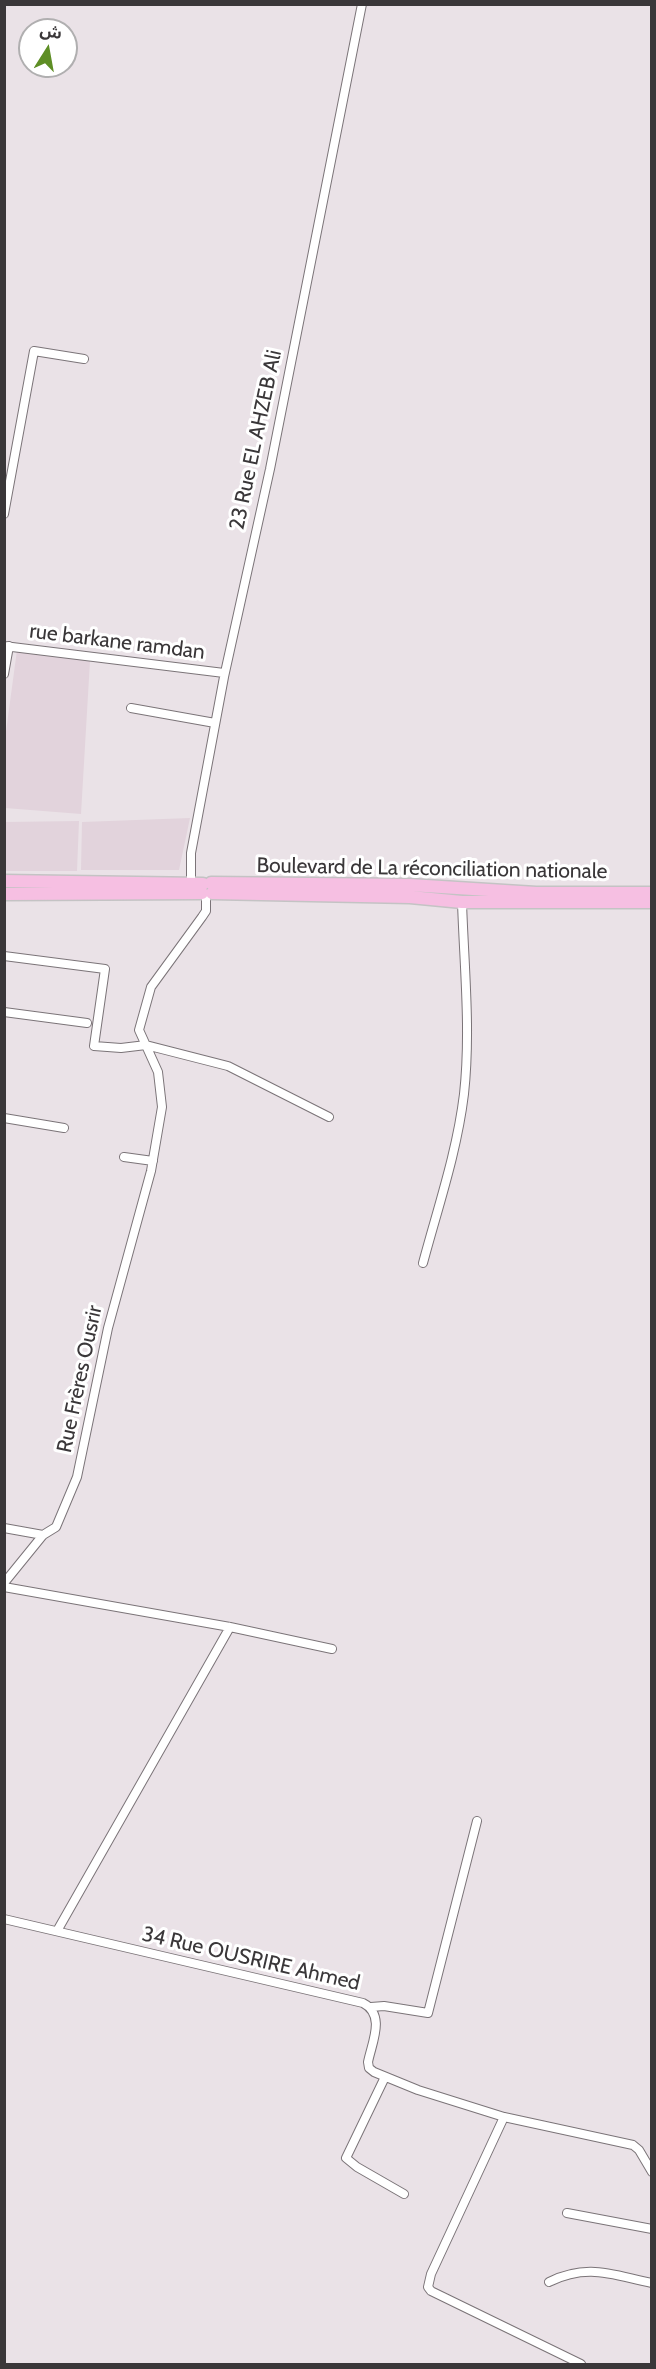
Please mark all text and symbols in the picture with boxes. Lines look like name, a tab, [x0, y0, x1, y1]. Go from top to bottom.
north arrow	[18, 18, 78, 78]
text: ش	[39, 20, 64, 43]
street label: 23 Rue EL AHZEB Ali	[225, 348, 287, 532]
street label: rue barkane ramdan	[28, 619, 206, 665]
street label: Boulevard de La réconciliation nationale	[256, 853, 608, 885]
street label: Rue Frères Ousrir	[52, 1303, 108, 1455]
street label: 34 Rue OUSRIRE Ahmed	[140, 1922, 362, 1996]

